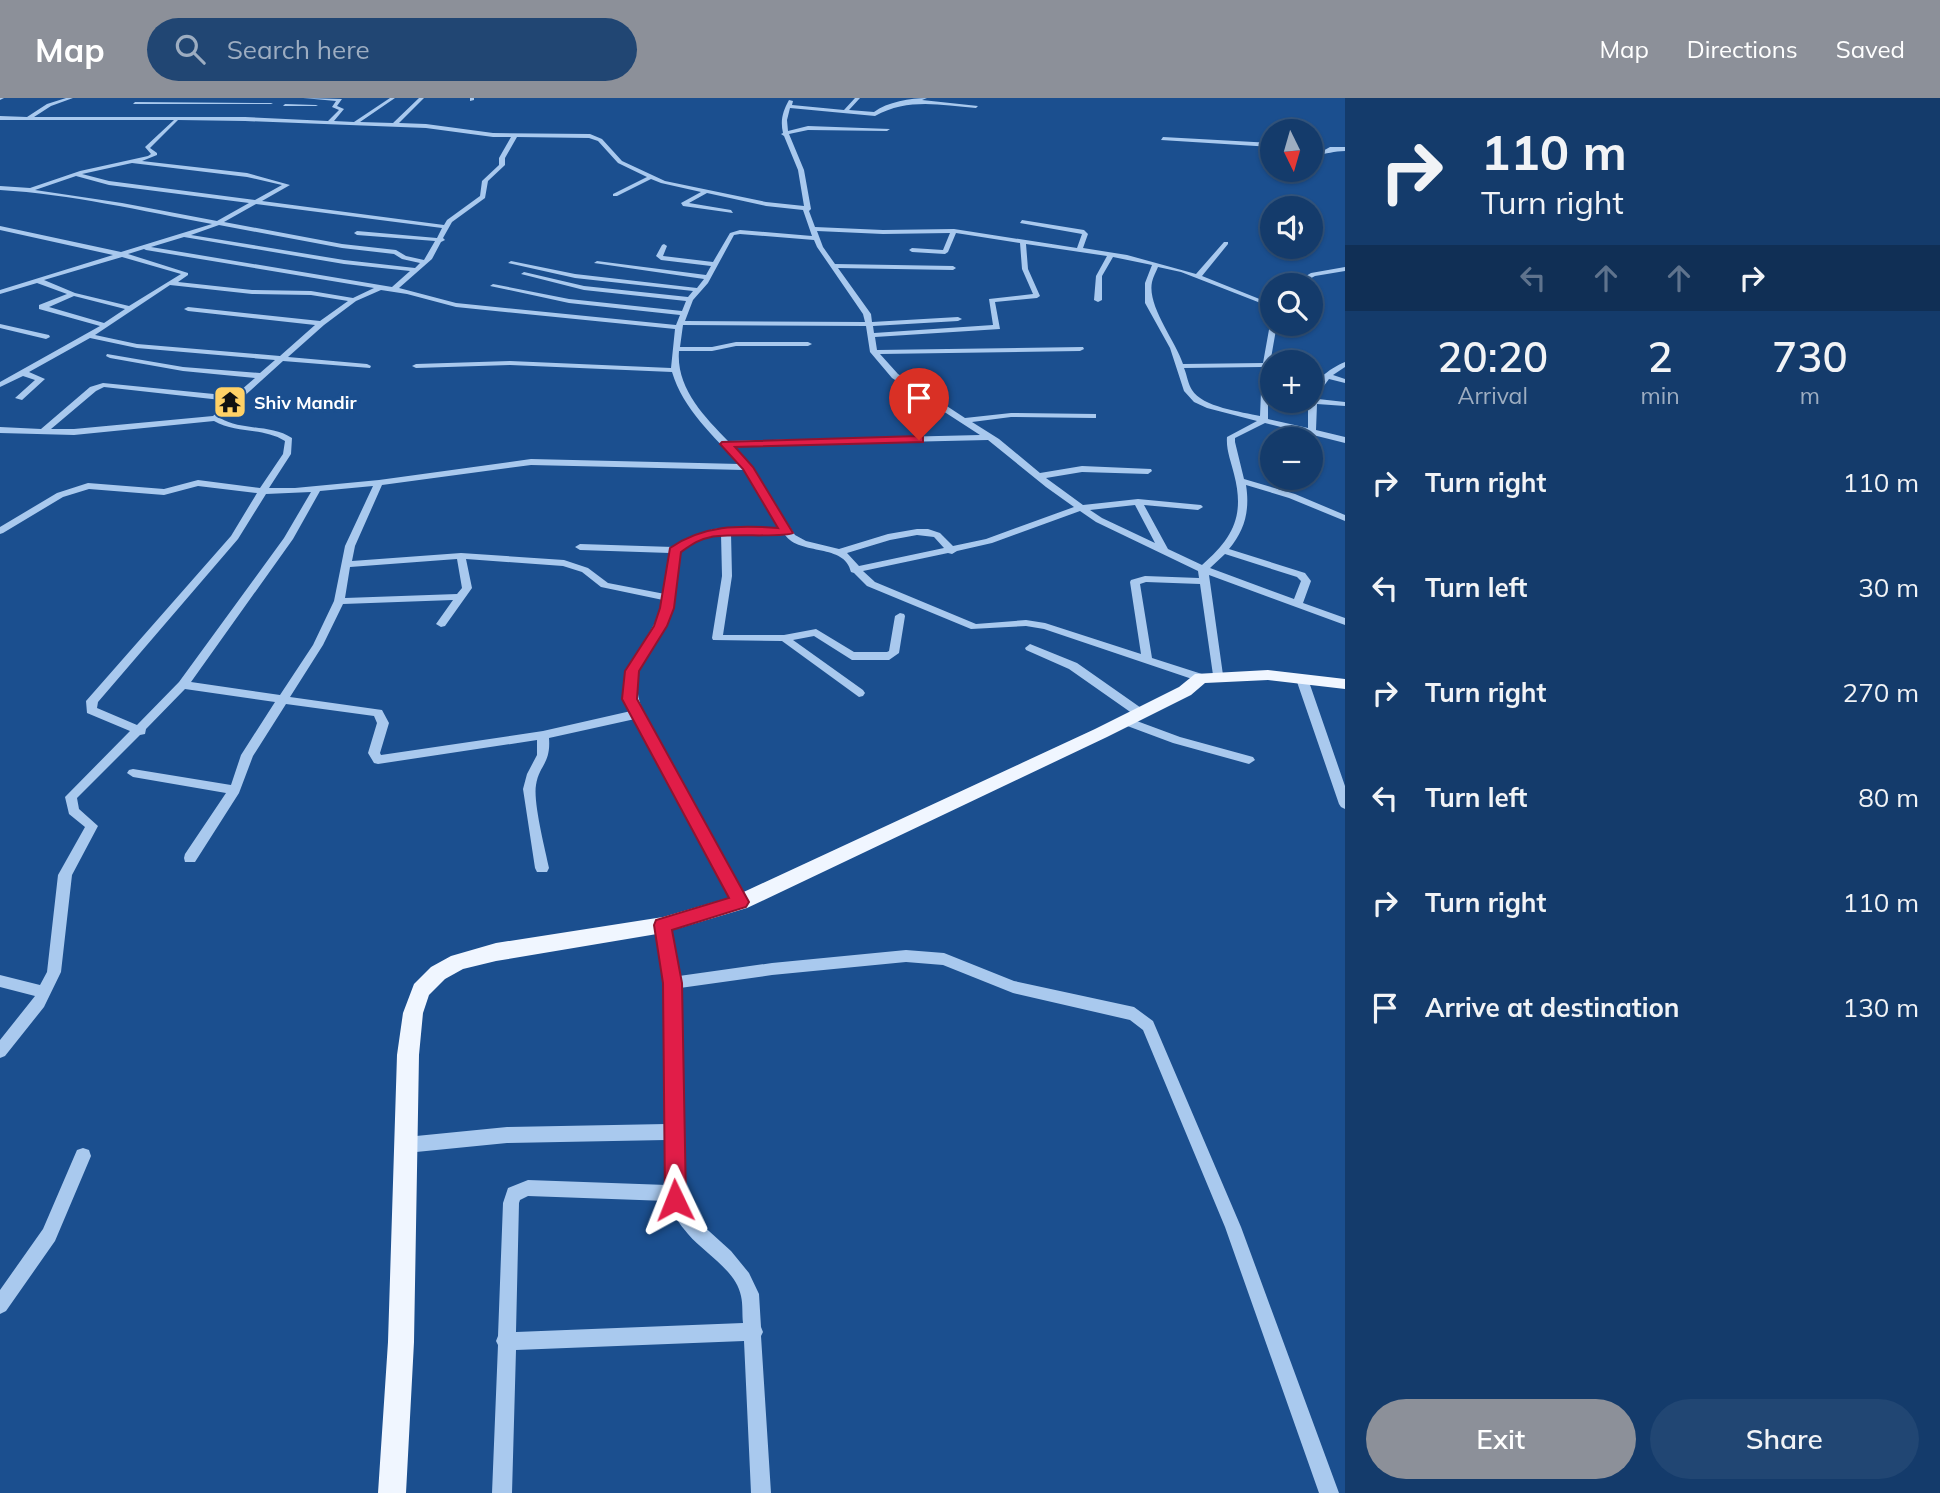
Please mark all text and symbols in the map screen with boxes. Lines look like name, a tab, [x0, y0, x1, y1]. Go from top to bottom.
search box	[147, 18, 637, 81]
text: Map	[35, 29, 105, 70]
icon: search	[171, 30, 209, 68]
text: Search here	[227, 33, 370, 66]
text: Map	[1599, 34, 1649, 64]
text: Directions	[1687, 34, 1798, 64]
text: Saved	[1836, 34, 1905, 64]
north arrow	[1260, 119, 1323, 182]
map controls	[1260, 119, 1323, 490]
text: 110 m	[1481, 121, 1627, 182]
icon: right	[1366, 126, 1457, 217]
text: Turn right	[1481, 182, 1624, 222]
button: sound	[1260, 196, 1323, 259]
icon: left	[1514, 259, 1552, 297]
icon: ahead	[1587, 259, 1625, 297]
icon: ahead	[1660, 259, 1698, 297]
icon: right	[1733, 259, 1771, 297]
button: search	[1260, 273, 1323, 336]
text: 20:20	[1437, 330, 1548, 383]
text: 2	[1647, 330, 1673, 383]
text: 730	[1772, 330, 1848, 383]
button: +	[1260, 350, 1323, 413]
pin	[889, 368, 949, 440]
icon: arrive	[900, 379, 938, 417]
text: Arrival	[1458, 381, 1528, 410]
text: min	[1640, 381, 1680, 410]
text: m	[1800, 381, 1820, 410]
temple icon: Shiv Mandir	[211, 383, 249, 421]
place label: Shiv Mandir	[254, 391, 357, 414]
button: −	[1260, 427, 1323, 490]
icon: right	[1366, 464, 1404, 502]
text: Turn right	[1425, 466, 1546, 499]
text: 110 m	[1843, 466, 1919, 499]
icon: left	[1366, 569, 1404, 607]
text: Turn left	[1425, 571, 1527, 604]
text: 30 m	[1858, 571, 1919, 604]
icon: right	[1366, 674, 1404, 712]
text: Turn right	[1425, 676, 1546, 709]
text: 270 m	[1843, 676, 1919, 709]
icon: left	[1366, 779, 1404, 817]
text: Turn left	[1425, 781, 1527, 814]
text: 80 m	[1858, 781, 1919, 814]
icon: right	[1366, 884, 1404, 922]
text: Turn right	[1425, 886, 1546, 919]
text: 110 m	[1843, 886, 1919, 919]
icon: arrive	[1366, 989, 1404, 1027]
text: Arrive at destination	[1425, 991, 1680, 1024]
text: 130 m	[1843, 991, 1919, 1024]
position arrow	[638, 1163, 712, 1237]
button: Exit	[1366, 1399, 1636, 1479]
button: Share	[1650, 1399, 1919, 1479]

